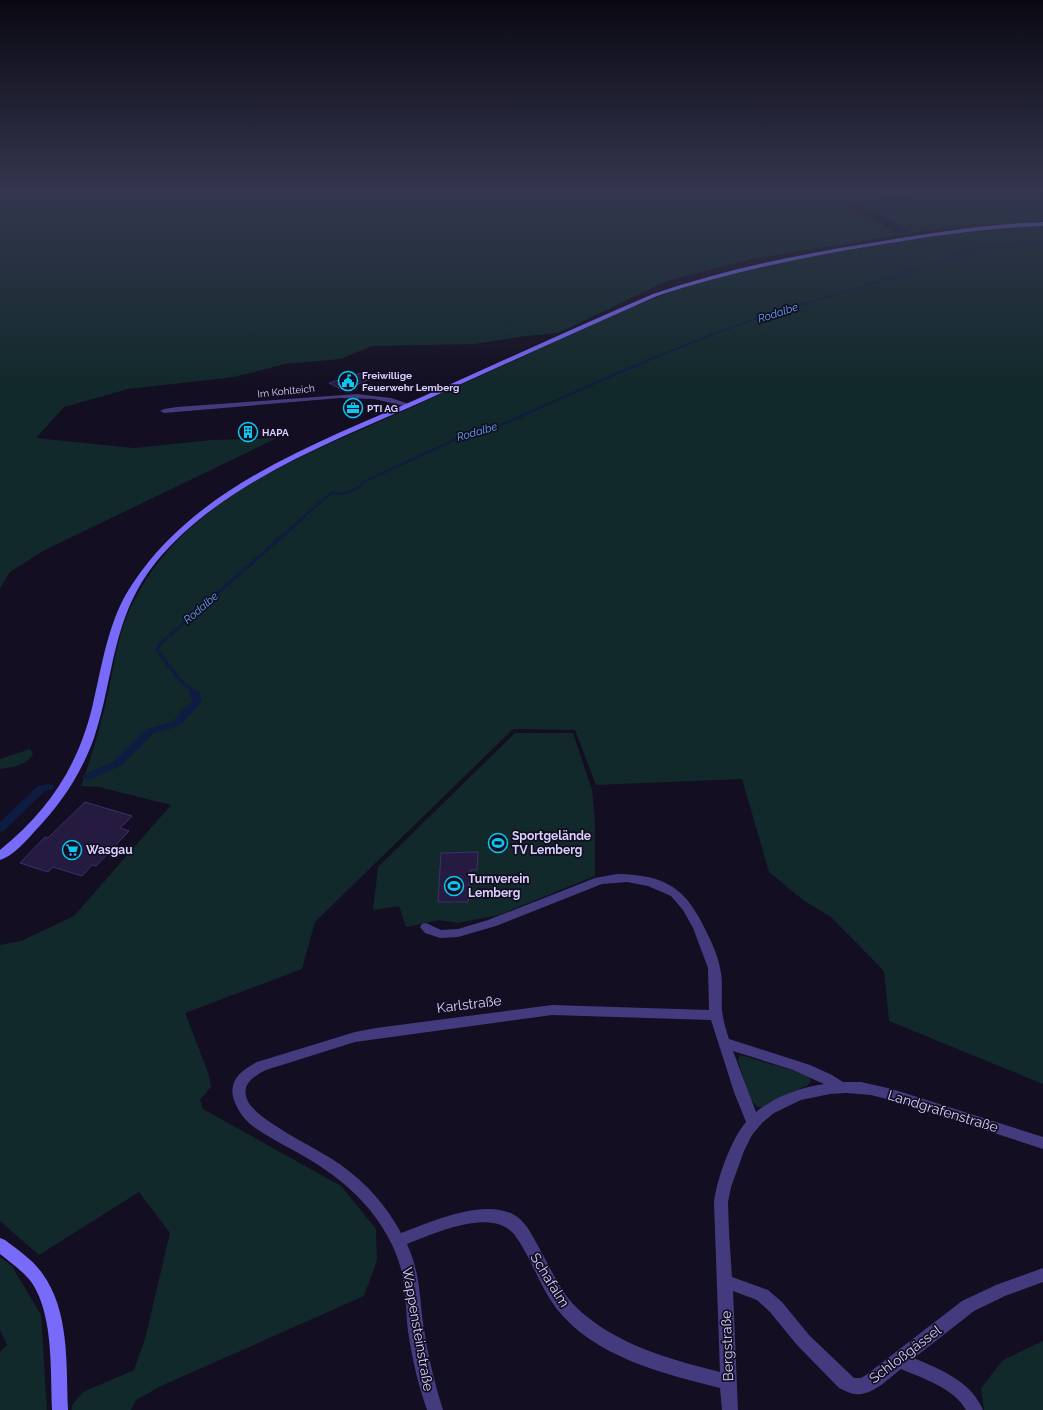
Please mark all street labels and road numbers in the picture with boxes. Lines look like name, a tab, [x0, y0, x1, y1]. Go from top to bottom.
street label: Im Kohlteich	[257, 383, 315, 399]
street label: Karlstraße	[436, 992, 502, 1016]
street label: Landgrafenstraße	[886, 1087, 1000, 1135]
street label: Schafalm	[527, 1250, 573, 1310]
street label: Wappensteinstraße	[399, 1266, 437, 1392]
street label: Bergstraße	[718, 1310, 736, 1382]
street label: Schloßgässel	[866, 1322, 944, 1386]

